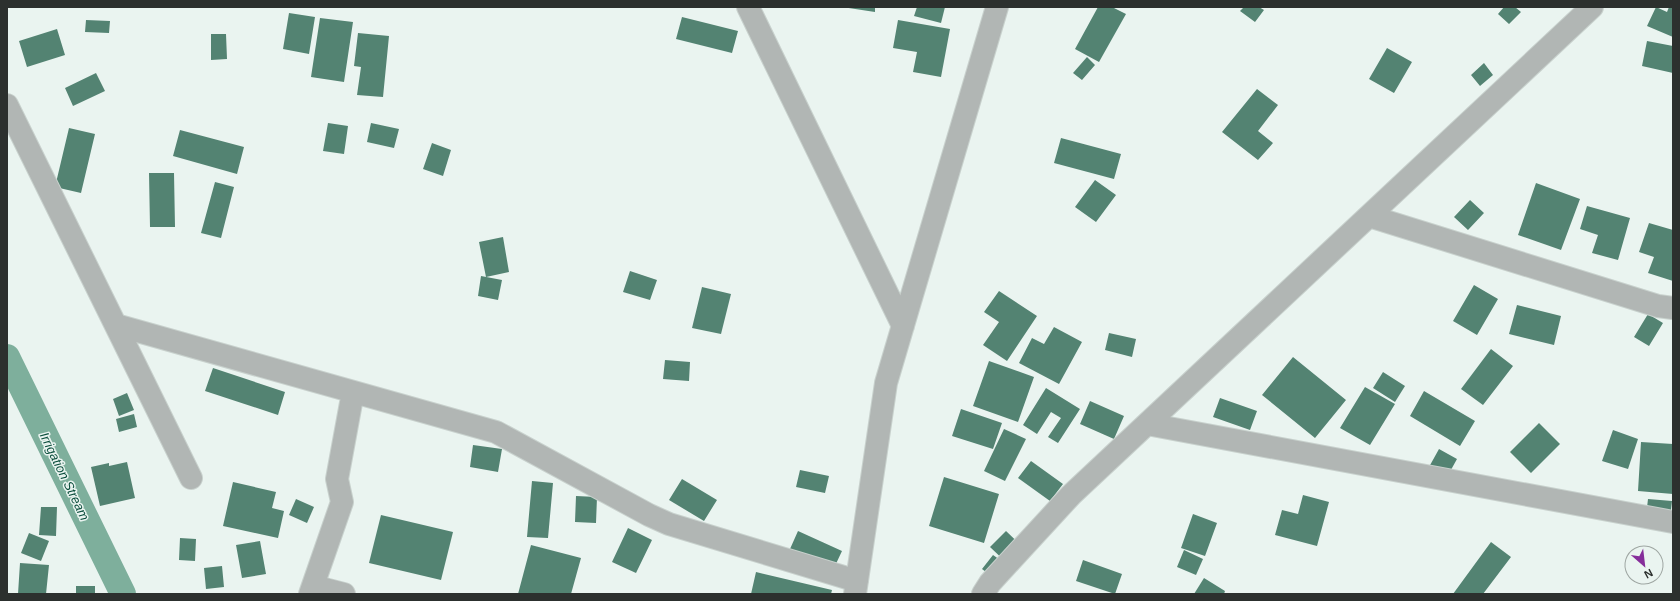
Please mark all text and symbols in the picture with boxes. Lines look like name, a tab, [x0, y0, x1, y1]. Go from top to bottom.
water label: Irrigation Stream	[37, 430, 92, 523]
north arrow	[1624, 545, 1664, 585]
text: N	[1642, 567, 1655, 581]

